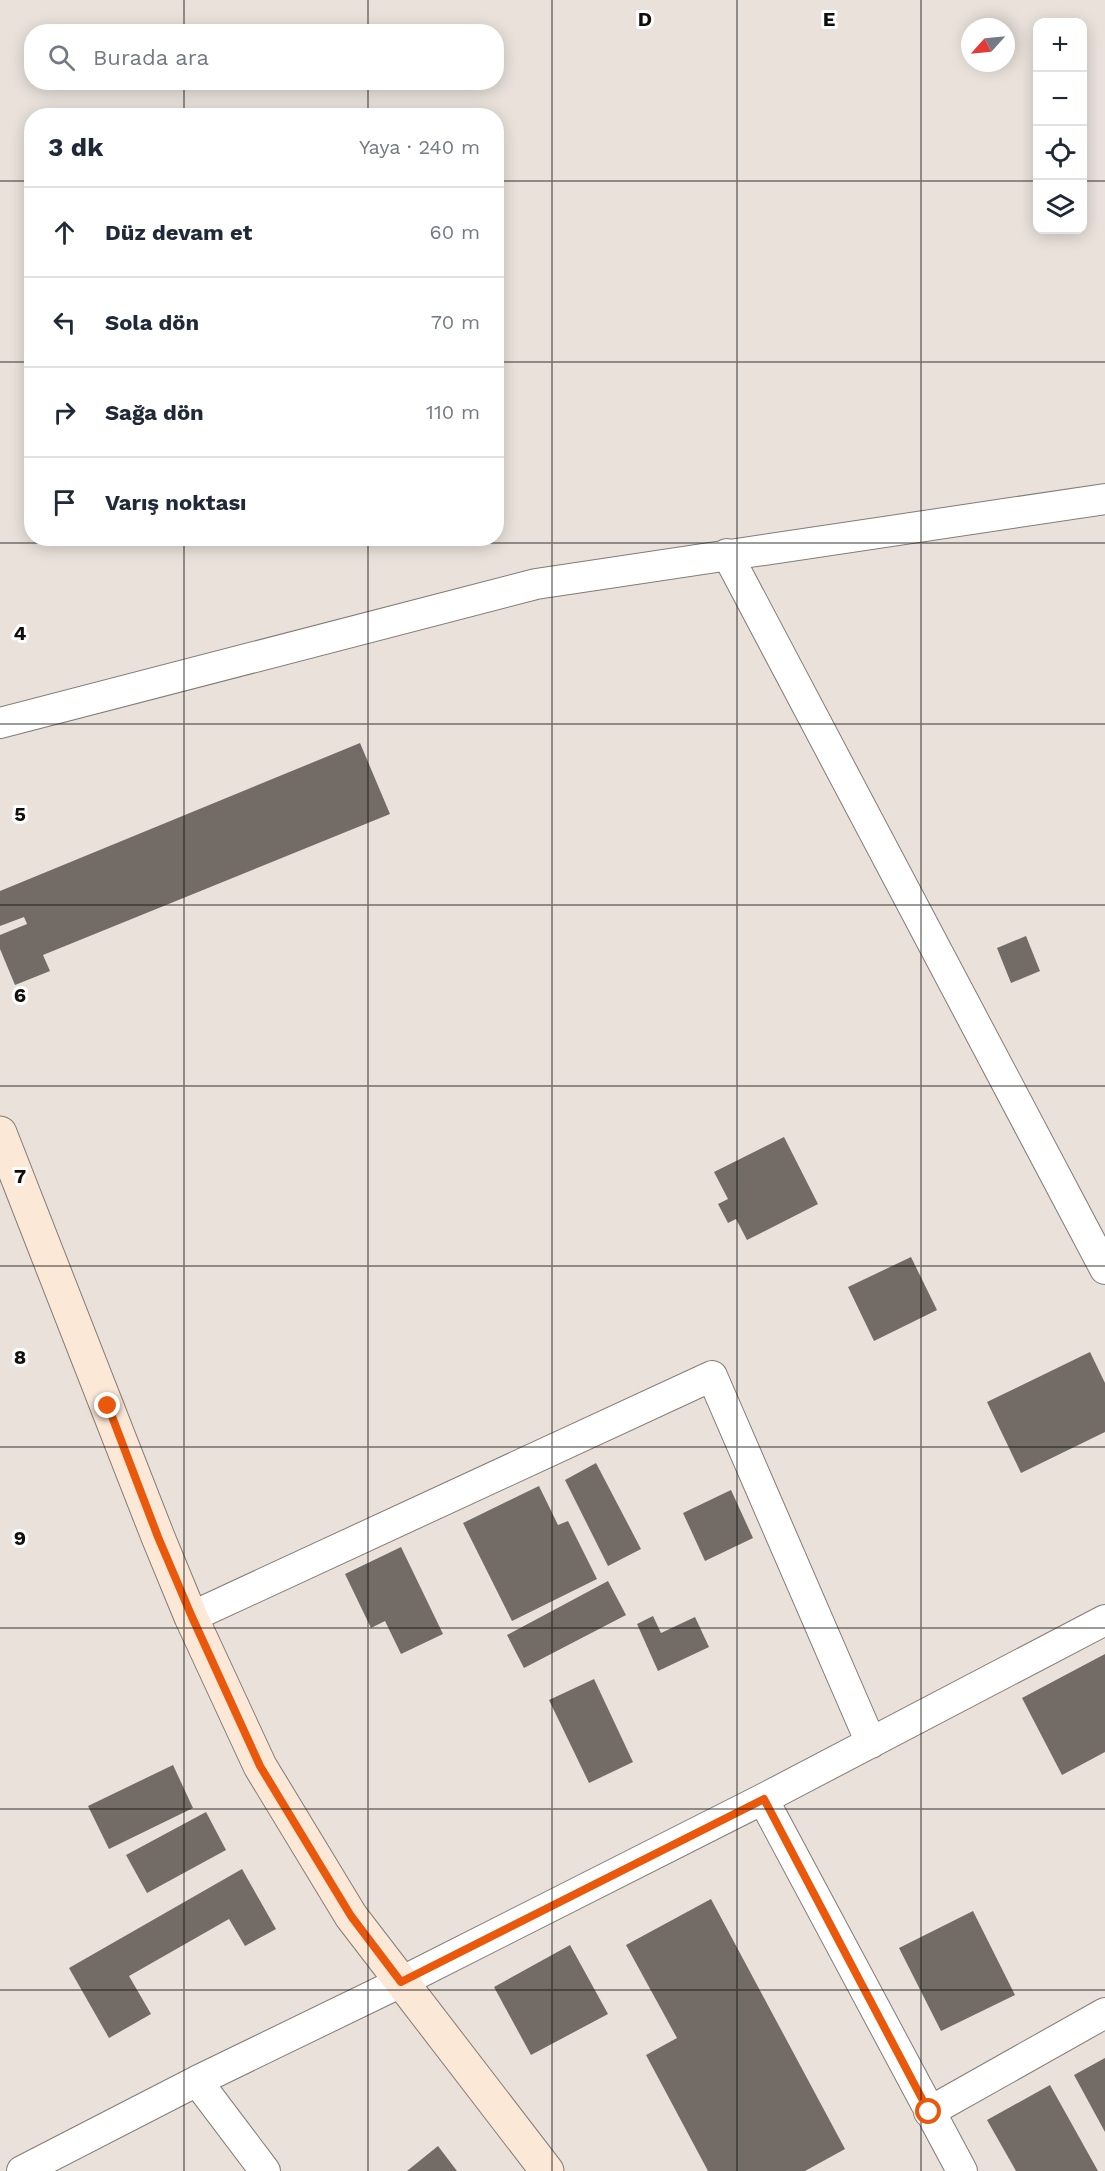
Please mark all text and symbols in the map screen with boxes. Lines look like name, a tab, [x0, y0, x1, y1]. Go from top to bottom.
text: D	[638, 7, 652, 31]
text: E	[823, 7, 835, 31]
north arrow	[961, 18, 1015, 72]
map controls	[1033, 18, 1087, 234]
button: +	[1033, 18, 1087, 72]
search box	[24, 24, 504, 90]
icon: search	[45, 41, 78, 74]
text: Burada ara	[93, 45, 209, 70]
button: −	[1033, 72, 1087, 126]
button: locate	[1033, 126, 1087, 180]
text: 3 dk	[48, 132, 103, 162]
text: Yaya · 240 m	[359, 135, 480, 159]
button: layers	[1033, 180, 1087, 234]
icon: ahead	[48, 216, 81, 249]
text: Düz devam et	[105, 220, 252, 245]
text: 60 m	[430, 220, 480, 244]
icon: left	[48, 306, 81, 339]
text: Sola dön	[105, 310, 199, 335]
text: 70 m	[431, 310, 480, 334]
icon: right	[48, 396, 81, 429]
text: Sağa dön	[105, 400, 204, 425]
text: 110 m	[426, 400, 480, 424]
icon: arrive	[48, 486, 81, 519]
text: Varış noktası	[105, 490, 247, 515]
text: 4	[14, 621, 27, 645]
text: 5	[14, 802, 26, 826]
text: 6	[14, 983, 26, 1007]
text: 7	[14, 1164, 26, 1188]
text: 8	[14, 1345, 26, 1369]
route end	[94, 1392, 120, 1418]
text: 9	[14, 1526, 26, 1550]
route start	[915, 2098, 941, 2124]

